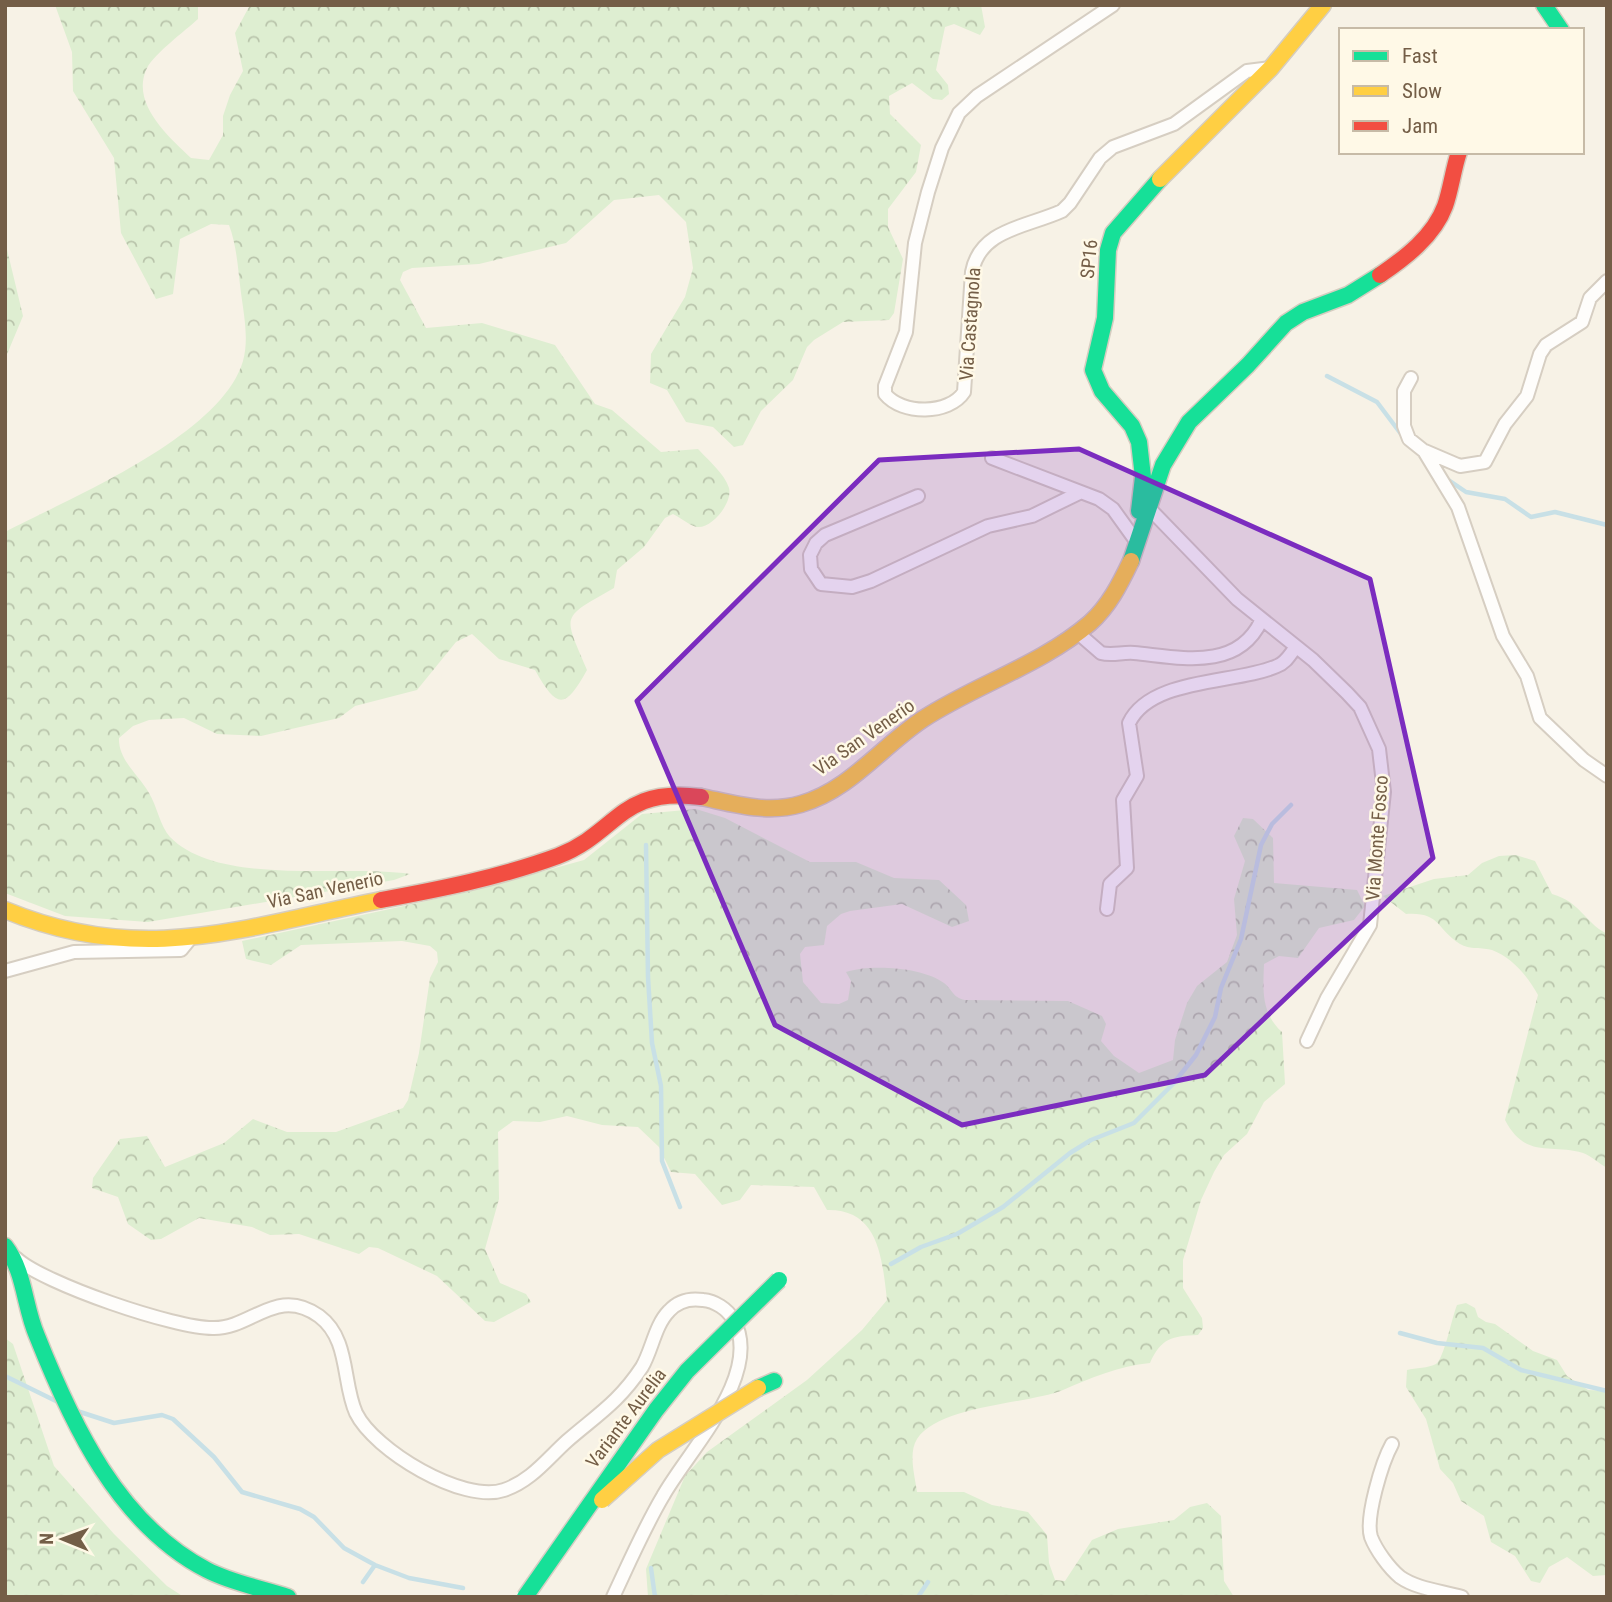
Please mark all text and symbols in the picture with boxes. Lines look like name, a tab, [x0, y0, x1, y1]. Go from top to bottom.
legend	[1339, 28, 1584, 154]
text: Fast	[1402, 44, 1438, 68]
text: Slow	[1402, 79, 1442, 103]
text: Jam	[1402, 114, 1438, 138]
street label: SP16	[1076, 238, 1102, 280]
street label: Via Castagnola	[955, 267, 985, 381]
street label: Via San Venerio	[809, 694, 919, 780]
street label: Via Monte Fosco	[1361, 774, 1393, 902]
street label: Via San Venerio	[265, 866, 385, 914]
street label: Variante Aurelia	[581, 1364, 671, 1472]
north arrow	[28, 1504, 98, 1574]
text: N	[35, 1533, 58, 1545]

